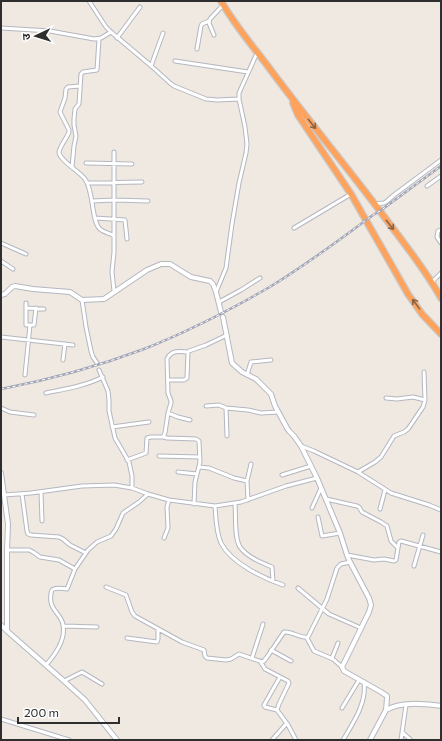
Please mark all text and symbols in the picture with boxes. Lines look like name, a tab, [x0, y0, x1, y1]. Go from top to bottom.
north arrow	[16, 16, 56, 56]
text: उ	[19, 33, 32, 40]
one-way arrow	[308, 119, 317, 130]
one-way arrow	[386, 219, 394, 230]
one-way arrow	[411, 299, 420, 310]
scale bar	[18, 699, 119, 725]
text: 200 m	[24, 705, 59, 719]

